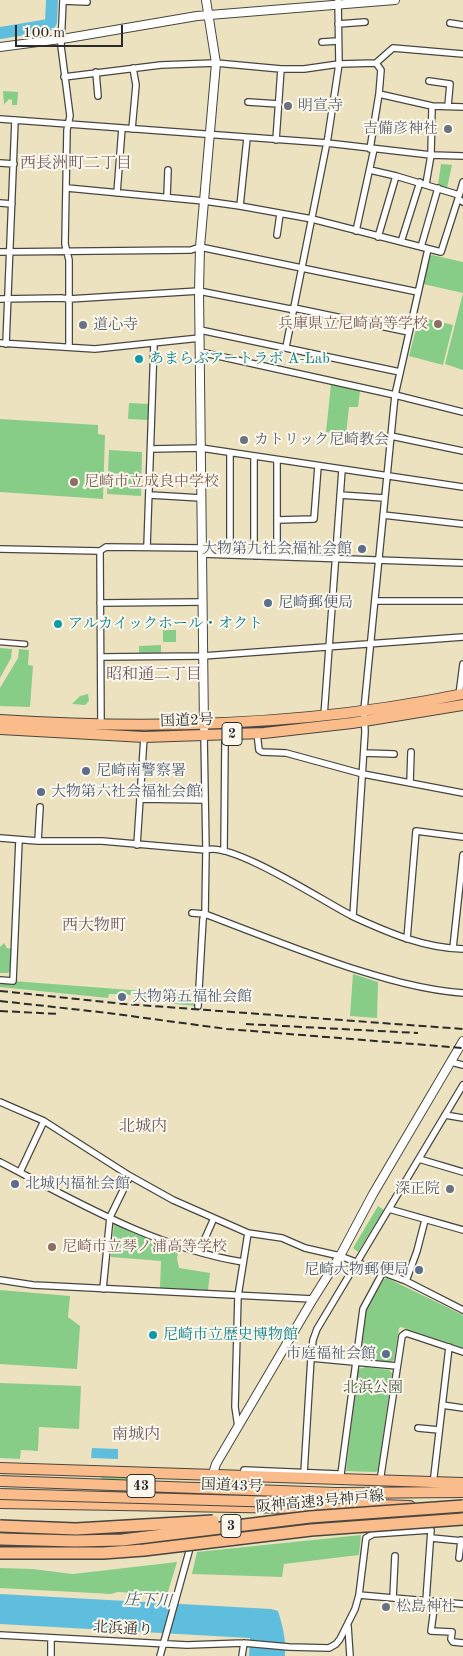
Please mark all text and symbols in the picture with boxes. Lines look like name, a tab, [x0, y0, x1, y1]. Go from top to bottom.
scale bar	[18, 15, 125, 47]
text: 100 m	[23, 26, 65, 41]
place label: 明宣寺	[298, 97, 343, 115]
marker: 明宣寺	[282, 100, 294, 112]
place label: 吉備彦神社	[363, 120, 438, 138]
marker: 吉備彦神社	[442, 123, 454, 135]
district label: 西長洲町二丁目	[20, 154, 132, 174]
place label: 兵庫県立尼崎高等学校	[278, 315, 428, 333]
place label: 道心寺	[93, 316, 138, 334]
marker: 兵庫県立尼崎高等学校	[432, 318, 444, 330]
marker: 道心寺	[77, 319, 89, 331]
place label: あまらぶアートラボ A-Lab	[149, 350, 330, 368]
marker: あまらぶアートラボ A-Lab	[133, 353, 145, 365]
place label: カトリック尼崎教会	[254, 431, 389, 449]
marker: カトリック尼崎教会	[238, 434, 250, 446]
place label: 尼崎市立成良中学校	[84, 473, 219, 491]
marker: 尼崎市立成良中学校	[68, 476, 80, 488]
place label: 大物第九社会福祉会館	[202, 540, 352, 558]
marker: 大物第九社会福祉会館	[356, 543, 368, 555]
place label: 尼崎郵便局	[278, 594, 353, 612]
marker: 尼崎郵便局	[262, 597, 274, 609]
place label: アルカイックホール・オクト	[68, 615, 263, 633]
marker: アルカイックホール・オクト	[52, 618, 64, 630]
district label: 昭和通二丁目	[106, 665, 202, 685]
street label: 国道2号	[160, 711, 214, 731]
road number: 2	[222, 722, 242, 746]
place label: 尼崎南警察署	[96, 762, 186, 780]
marker: 尼崎南警察署	[80, 765, 92, 777]
place label: 大物第六社会福祉会館	[51, 783, 201, 801]
marker: 大物第六社会福祉会館	[35, 786, 47, 798]
district label: 西大物町	[62, 916, 126, 936]
place label: 大物第五福祉会館	[132, 988, 252, 1006]
marker: 大物第五福祉会館	[116, 991, 128, 1003]
district label: 北城内	[119, 1117, 167, 1137]
place label: 北城内福祉会館	[25, 1175, 130, 1193]
marker: 北城内福祉会館	[9, 1178, 21, 1190]
place label: 深正院	[395, 1180, 440, 1198]
marker: 深正院	[444, 1183, 456, 1195]
place label: 尼崎市立琴ノ浦高等学校	[62, 1238, 227, 1256]
marker: 尼崎市立琴ノ浦高等学校	[46, 1241, 58, 1253]
place label: 尼崎大物郵便局	[304, 1261, 409, 1279]
marker: 尼崎大物郵便局	[413, 1264, 425, 1276]
place label: 尼崎市立歴史博物館	[163, 1326, 298, 1344]
marker: 尼崎市立歴史博物館	[147, 1329, 159, 1341]
place label: 市庭福祉会館	[286, 1345, 376, 1363]
marker: 市庭福祉会館	[380, 1348, 392, 1360]
park label: 北浜公園	[343, 1379, 403, 1397]
district label: 南城内	[112, 1425, 160, 1445]
road number: 43	[127, 1474, 155, 1498]
street label: 国道43号	[201, 1476, 263, 1496]
street label: 阪神高速3号神戸線	[255, 1487, 385, 1517]
road number: 3	[221, 1514, 241, 1538]
water label: 庄下川	[124, 1590, 172, 1612]
place label: 松島神社	[396, 1598, 456, 1616]
marker: 松島神社	[380, 1601, 392, 1613]
street label: 北浜通り	[93, 1618, 153, 1640]

